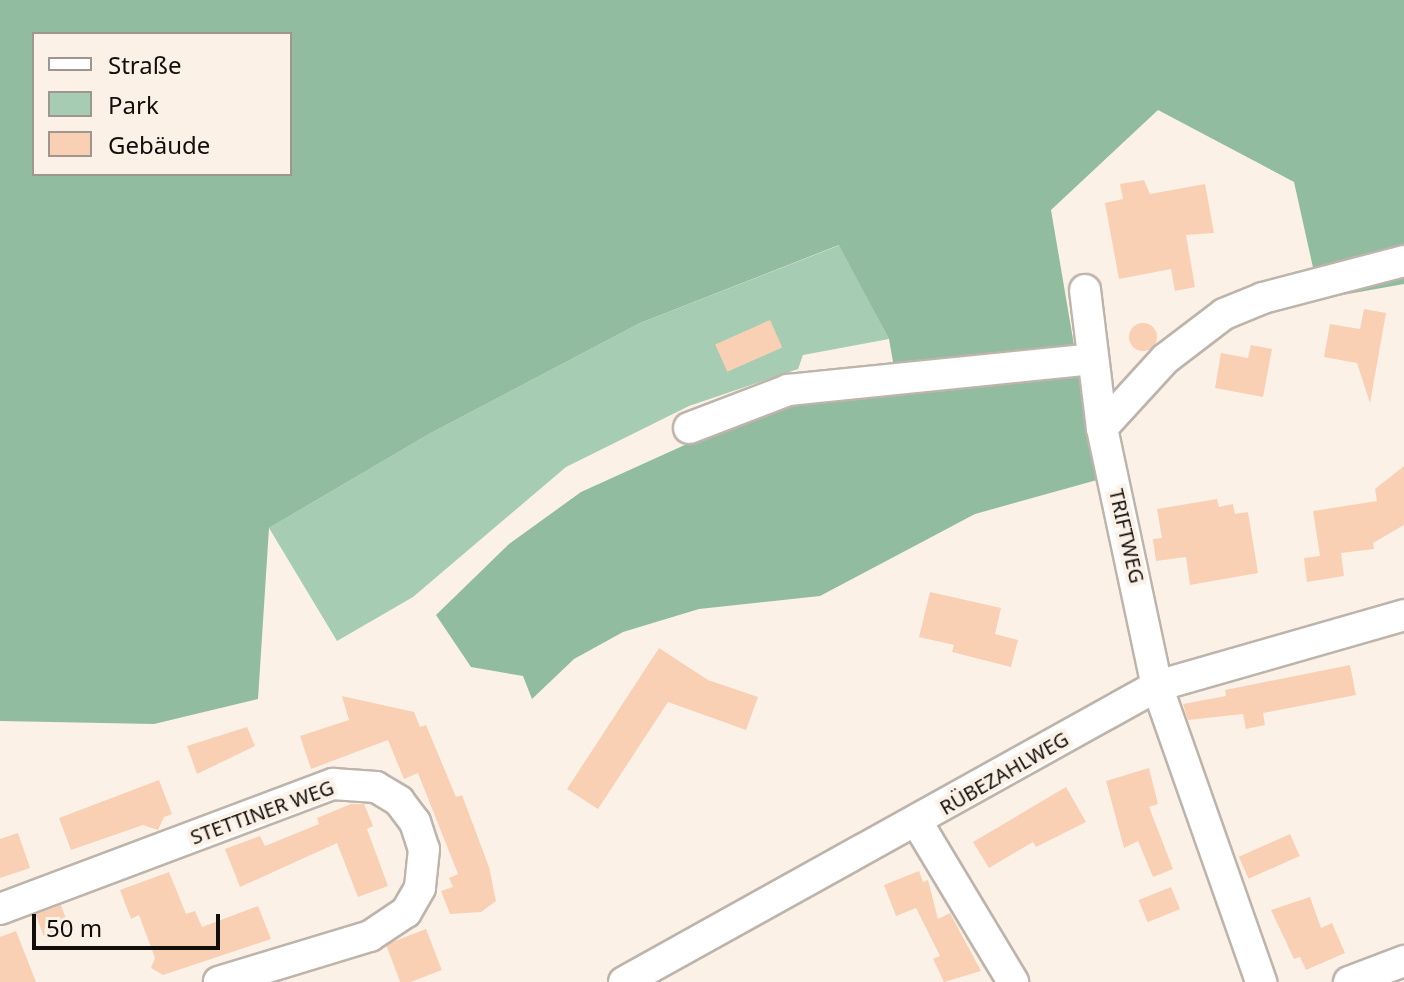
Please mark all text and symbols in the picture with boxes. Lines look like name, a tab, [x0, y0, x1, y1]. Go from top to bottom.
legend	[32, 32, 292, 176]
text: Straße	[108, 48, 181, 81]
text: Park	[108, 88, 159, 121]
text: Gebäude	[108, 128, 210, 161]
street label: TRIFTWEG	[1104, 486, 1150, 586]
street label: RÜBEZAHLWEG	[935, 726, 1073, 820]
street label: STETTINER WEG	[187, 775, 337, 849]
scale bar	[36, 898, 224, 948]
text: 50 m	[46, 911, 102, 944]

